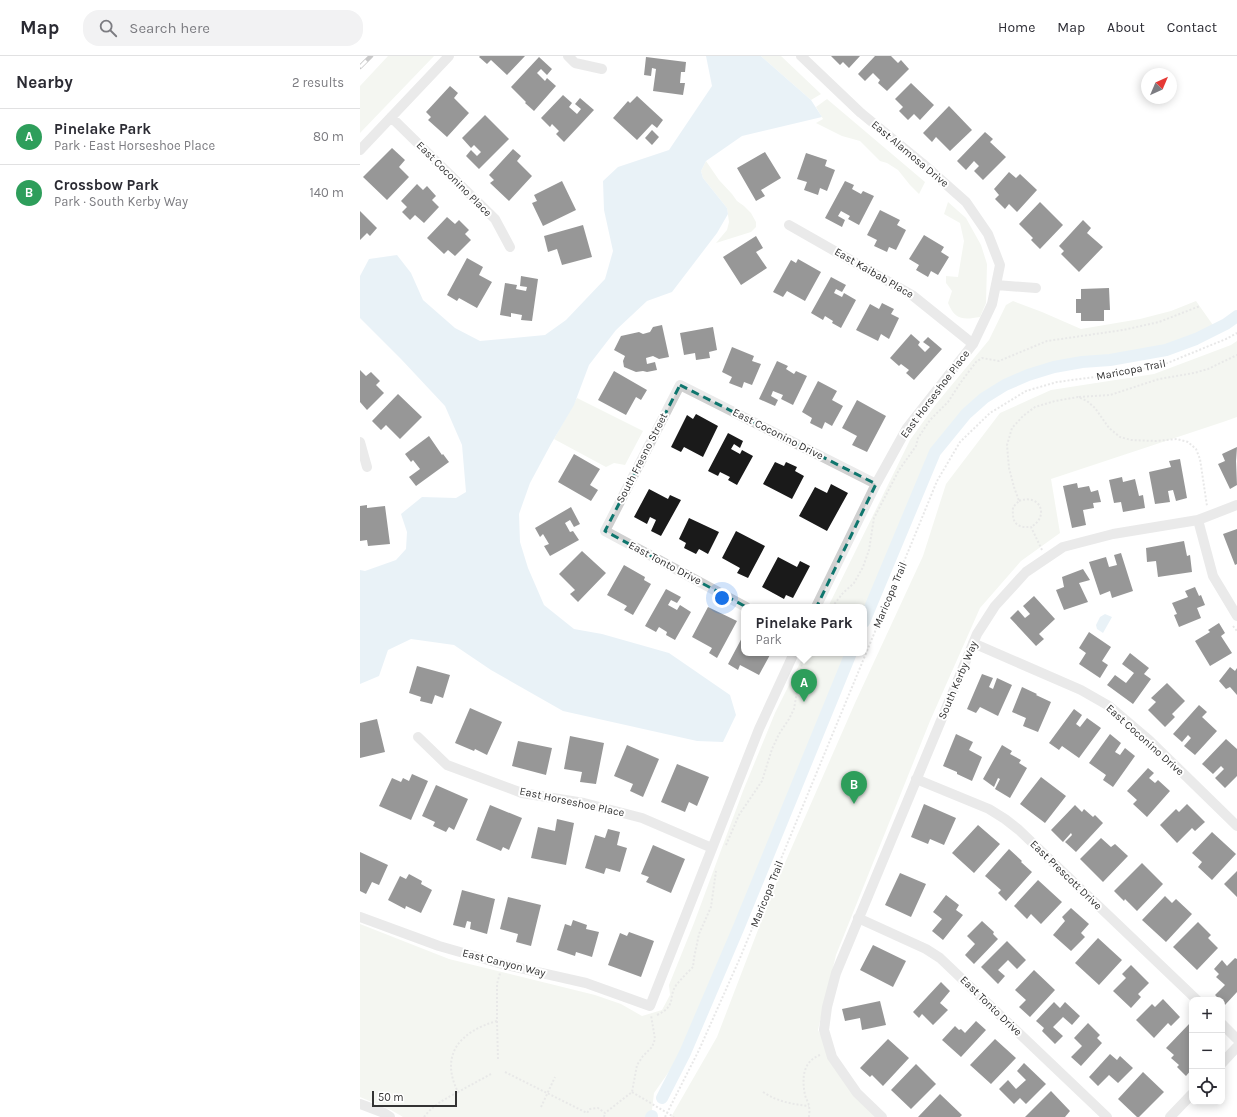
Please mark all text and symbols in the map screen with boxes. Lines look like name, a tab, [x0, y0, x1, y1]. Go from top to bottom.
search box	[83, 10, 363, 46]
text: Map	[20, 17, 59, 39]
icon: search	[97, 17, 119, 39]
text: Search here	[129, 19, 210, 37]
text: Home	[998, 19, 1035, 36]
text: Map	[1057, 19, 1085, 36]
text: About	[1107, 19, 1145, 36]
text: Contact	[1167, 19, 1217, 36]
north arrow	[1141, 68, 1177, 104]
text: Nearby	[16, 72, 73, 92]
text: 2 results	[292, 75, 344, 90]
street label: East Alamosa Drive	[869, 118, 951, 190]
text: Pinelake Park	[54, 120, 151, 138]
text: A	[25, 129, 33, 144]
text: 80 m	[313, 129, 344, 144]
text: Park · East Horseshoe Place	[54, 138, 215, 153]
street label: East Coconino Place	[414, 139, 495, 220]
text: Crossbow Park	[54, 176, 159, 194]
text: B	[25, 185, 33, 200]
text: 140 m	[309, 185, 344, 200]
text: Park · South Kerby Way	[54, 194, 188, 209]
street label: East Kaibab Place	[832, 245, 916, 301]
street label: East Horseshoe Place	[898, 347, 973, 441]
street label: Maricopa Trail	[1095, 357, 1167, 383]
street label: East Coconino Drive	[730, 405, 826, 463]
street label: South Fresno Street	[614, 411, 670, 505]
street label: East Tonto Drive	[626, 538, 704, 588]
street label: Maricopa Trail	[870, 560, 910, 630]
your location	[712, 588, 732, 608]
popup	[741, 604, 867, 656]
text: Pinelake Park	[755, 614, 853, 632]
text: Park	[755, 632, 782, 647]
street label: South Kerby Way	[936, 639, 980, 721]
pin: A	[791, 669, 817, 702]
street label: East Coconino Drive	[1103, 702, 1187, 779]
pin: B	[841, 771, 867, 804]
street label: East Horseshoe Place	[518, 785, 626, 820]
street label: East Prescott Drive	[1027, 837, 1105, 913]
street label: Maricopa Trail	[748, 859, 786, 929]
street label: East Canyon Way	[461, 946, 547, 980]
street label: East Tonto Drive	[958, 973, 1025, 1039]
map controls	[1189, 997, 1225, 1105]
button: +	[1189, 997, 1225, 1033]
button: −	[1189, 1033, 1225, 1069]
button: locate	[1189, 1069, 1225, 1105]
scale bar	[372, 1089, 457, 1108]
text: 50 m	[378, 1091, 404, 1104]

